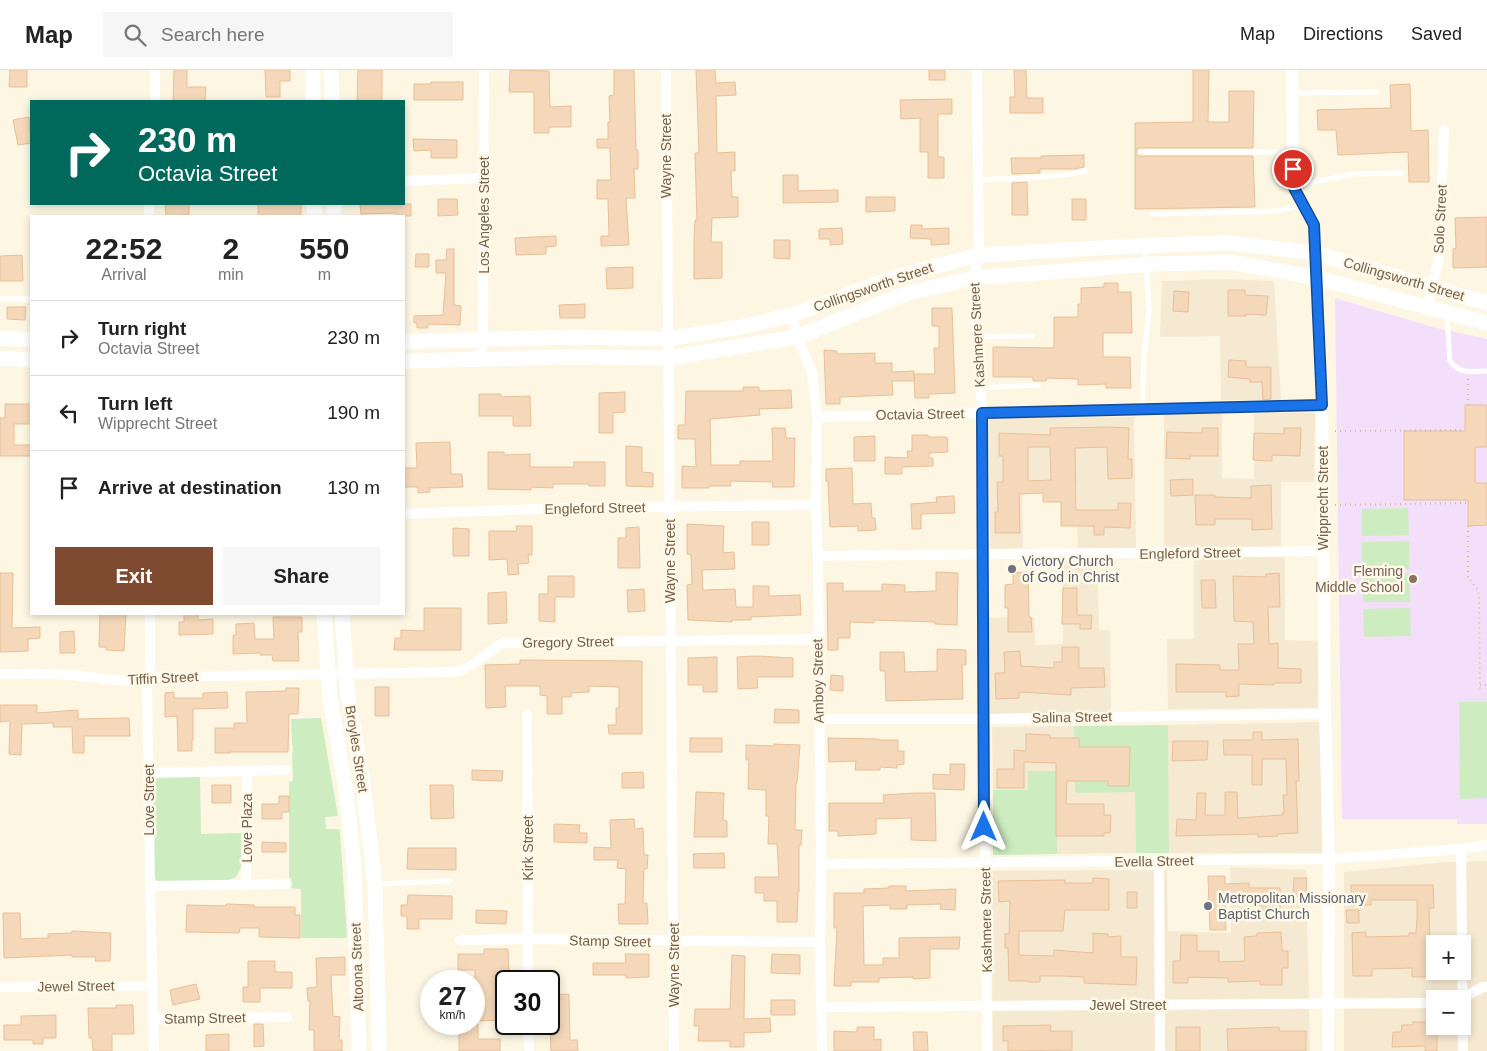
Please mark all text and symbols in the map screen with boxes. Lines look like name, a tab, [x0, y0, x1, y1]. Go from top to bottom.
search box	[103, 12, 453, 57]
text: Map	[25, 21, 73, 48]
icon: search	[121, 21, 149, 49]
text: Search here	[161, 24, 265, 45]
text: Map	[1240, 24, 1275, 44]
text: Directions	[1303, 24, 1383, 44]
text: Saved	[1411, 24, 1462, 44]
street label: Wayne Street	[658, 114, 674, 198]
icon: right	[55, 120, 120, 185]
text: 230 m	[138, 120, 237, 159]
pin	[1272, 148, 1314, 190]
icon: arrive	[1279, 155, 1307, 183]
street label: Los Angeles Street	[476, 156, 492, 274]
text: Octavia Street	[138, 161, 277, 186]
street label: Solo Street	[1430, 184, 1450, 254]
text: 22:52	[86, 232, 162, 265]
text: 2	[222, 232, 239, 265]
text: 550	[299, 232, 349, 265]
street label: Collingsworth Street	[1342, 254, 1467, 304]
street label: Collingsworth Street	[811, 259, 935, 315]
text: Arrival	[101, 266, 147, 283]
text: min	[218, 266, 244, 283]
text: m	[318, 266, 331, 283]
street label: Kashmere Street	[966, 282, 988, 388]
text: Turn right	[98, 318, 186, 339]
icon: right	[55, 324, 83, 352]
text: 230 m	[327, 327, 380, 348]
text: Octavia Street	[98, 340, 199, 357]
text: Turn left	[98, 393, 173, 414]
icon: left	[55, 399, 83, 427]
text: 190 m	[327, 402, 380, 423]
street label: Octavia Street	[876, 405, 965, 423]
text: Wipprecht Street	[98, 415, 217, 432]
street label: Wipprecht Street	[1315, 446, 1331, 550]
icon: arrive	[55, 474, 83, 502]
text: Arrive at destination	[98, 477, 282, 498]
text: 130 m	[327, 477, 380, 498]
street label: Engleford Street	[544, 499, 646, 517]
street label: Wayne Street	[662, 519, 678, 603]
street label: Engleford Street	[1139, 544, 1241, 562]
button: Exit	[55, 547, 213, 605]
button: Share	[223, 547, 380, 605]
place label: Victory Church of God in Christ	[1022, 553, 1119, 585]
marker: Victory Church of God in Christ	[1006, 563, 1018, 575]
place label: Fleming Middle School	[1315, 563, 1403, 595]
marker: Fleming Middle School	[1407, 573, 1419, 585]
street label: Gregory Street	[522, 633, 614, 651]
street label: Amboy Street	[809, 638, 827, 724]
street label: Tiffin Street	[127, 668, 199, 688]
street label: Broyles Street	[342, 704, 372, 794]
street label: Salina Street	[1032, 708, 1112, 726]
street label: Love Street	[141, 764, 157, 836]
street label: Love Plaza	[239, 793, 255, 863]
position arrow	[957, 800, 1009, 852]
street label: Kirk Street	[520, 815, 536, 881]
street label: Evella Street	[1114, 852, 1194, 870]
street label: Kashmere Street	[977, 867, 995, 973]
place label: Metropolitan Missionary Baptist Church	[1218, 890, 1366, 922]
marker: Metropolitan Missionary Baptist Church	[1202, 900, 1214, 912]
street label: Altoona Street	[347, 922, 367, 1012]
street label: Wayne Street	[666, 923, 682, 1007]
street label: Stamp Street	[569, 932, 651, 950]
map controls	[1426, 935, 1471, 1035]
button: +	[1426, 935, 1471, 980]
speed limit sign: 30	[495, 970, 560, 1035]
street label: Jewel Street	[37, 977, 115, 995]
text: 27	[439, 982, 466, 1010]
button: −	[1426, 990, 1471, 1035]
street label: Jewel Street	[1089, 997, 1167, 1013]
text: km/h	[439, 1008, 466, 1022]
street label: Stamp Street	[164, 1009, 246, 1027]

